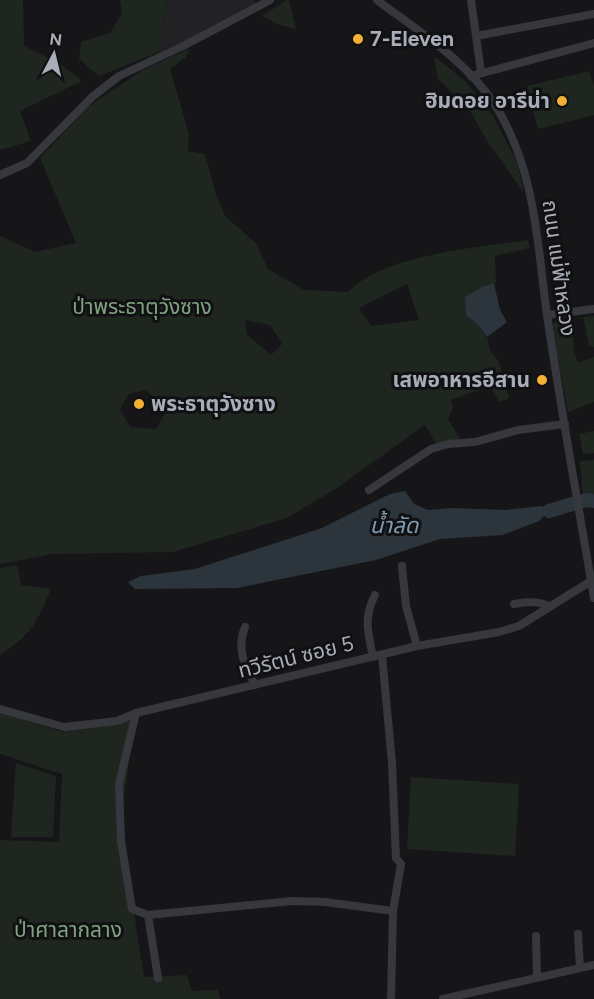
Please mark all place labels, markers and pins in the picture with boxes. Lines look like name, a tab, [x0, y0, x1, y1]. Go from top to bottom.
place label: 7-Eleven	[370, 26, 454, 51]
marker: 7-Eleven	[351, 32, 365, 46]
place label: ฮิมดอย อารีน่า	[425, 88, 550, 113]
marker: ฮิมดอย อารีน่า	[555, 94, 569, 108]
place label: เสพอาหารอีสาน	[393, 367, 530, 392]
marker: เสพอาหารอีสาน	[535, 373, 549, 387]
place label: พระธาตุวังซาง	[151, 391, 276, 417]
marker: พระธาตุวังซาง	[132, 397, 146, 411]

